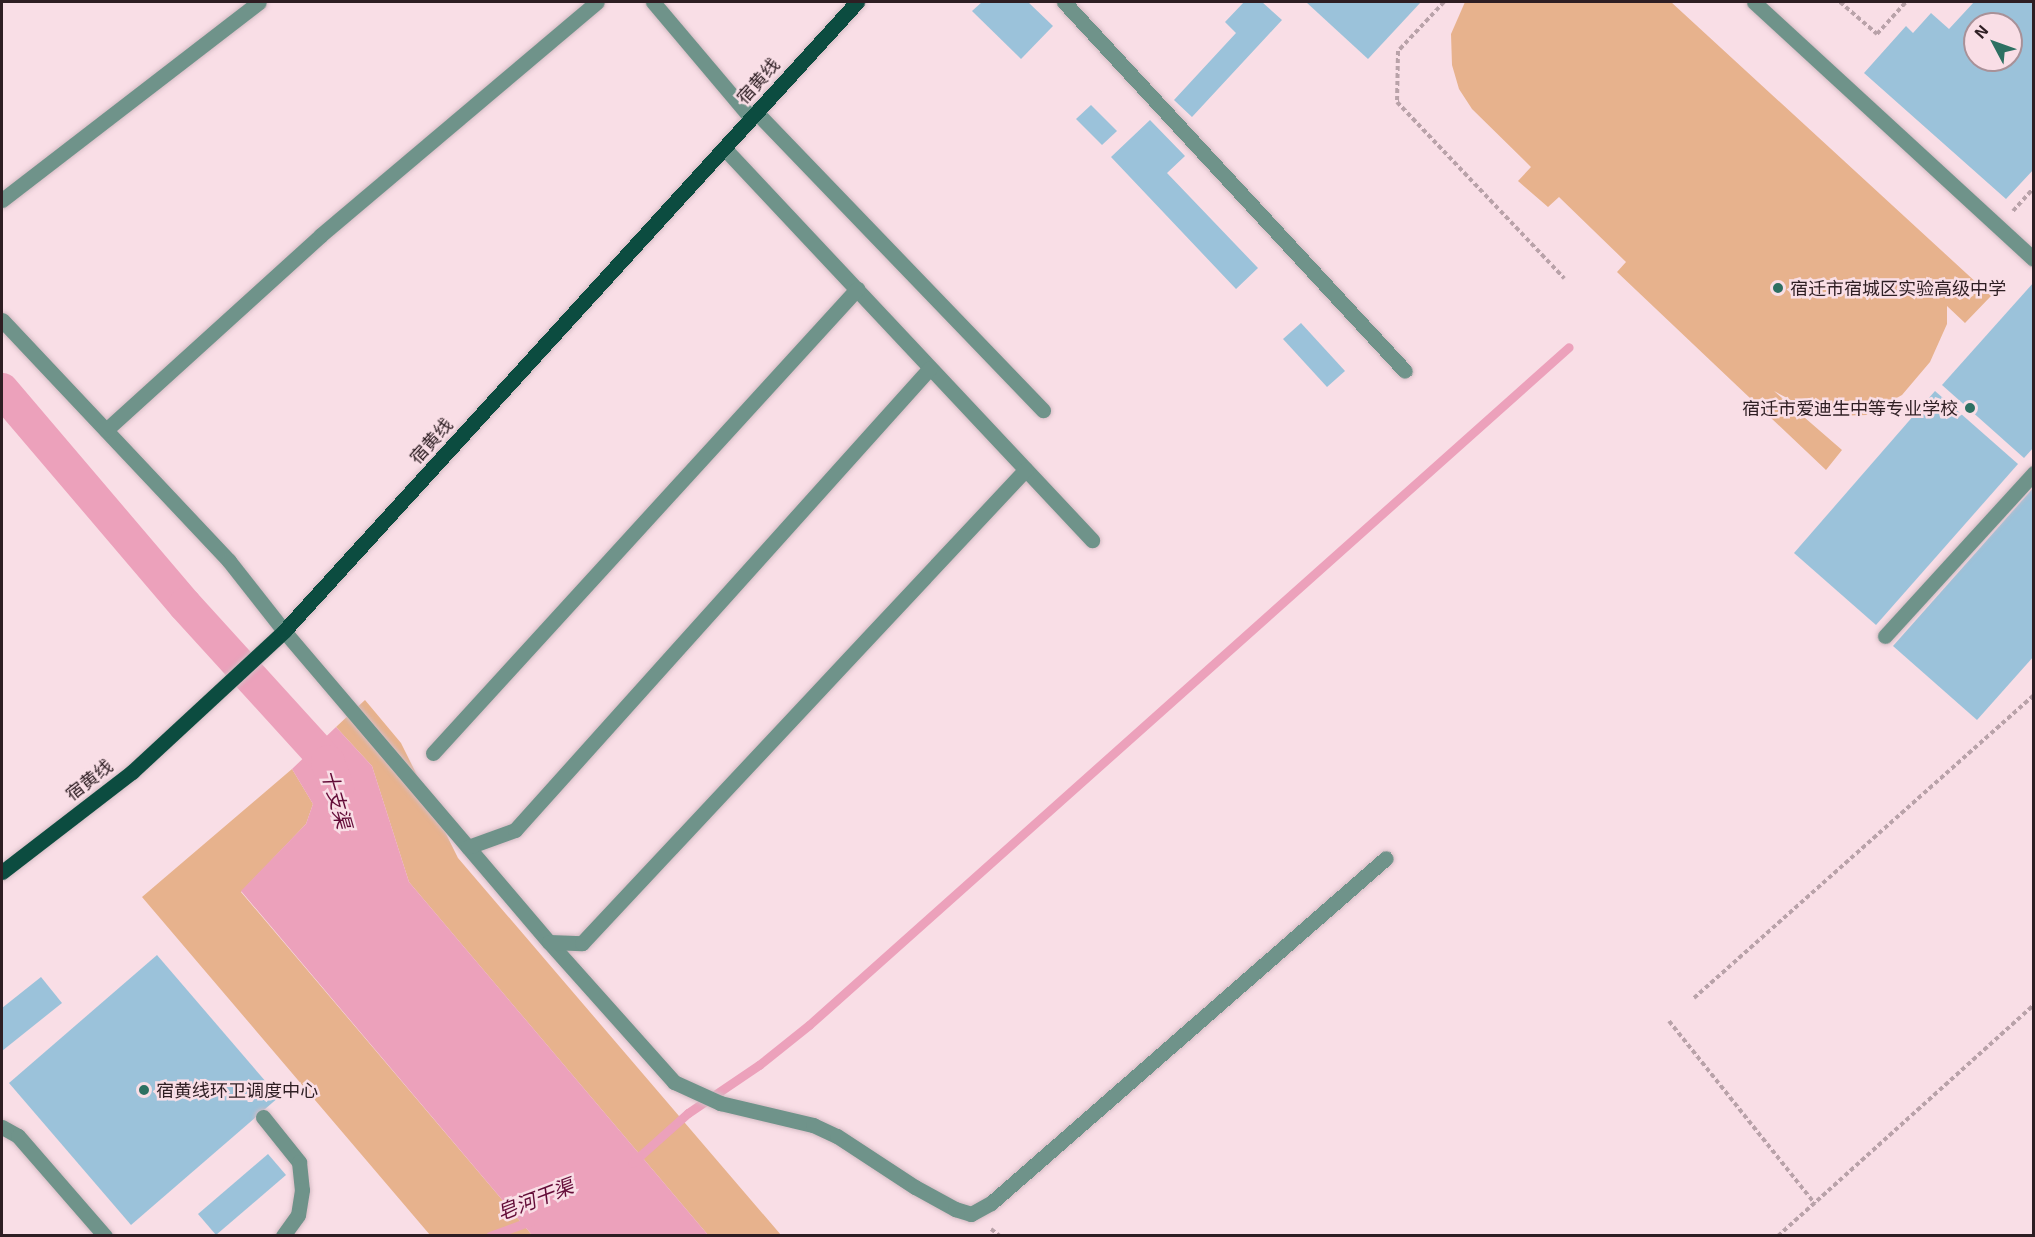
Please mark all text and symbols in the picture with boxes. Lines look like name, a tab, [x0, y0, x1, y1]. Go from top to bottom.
north arrow	[1963, 12, 2023, 72]
text: N	[1970, 21, 1992, 42]
street label: 宿黄线	[732, 54, 784, 108]
place label: 宿迁市宿城区实验高级中学	[1790, 277, 2006, 299]
marker: 宿迁市宿城区实验高级中学	[1771, 281, 1785, 295]
place label: 宿迁市爱迪生中等专业学校	[1742, 397, 1958, 419]
marker: 宿迁市爱迪生中等专业学校	[1963, 401, 1977, 415]
street label: 宿黄线	[405, 414, 457, 468]
street label: 宿黄线	[61, 755, 117, 805]
water label: 十支渠	[317, 767, 357, 831]
place label: 宿黄线环卫调度中心	[156, 1079, 318, 1101]
marker: 宿黄线环卫调度中心	[137, 1083, 151, 1097]
water label: 皂河干渠	[493, 1173, 577, 1225]

